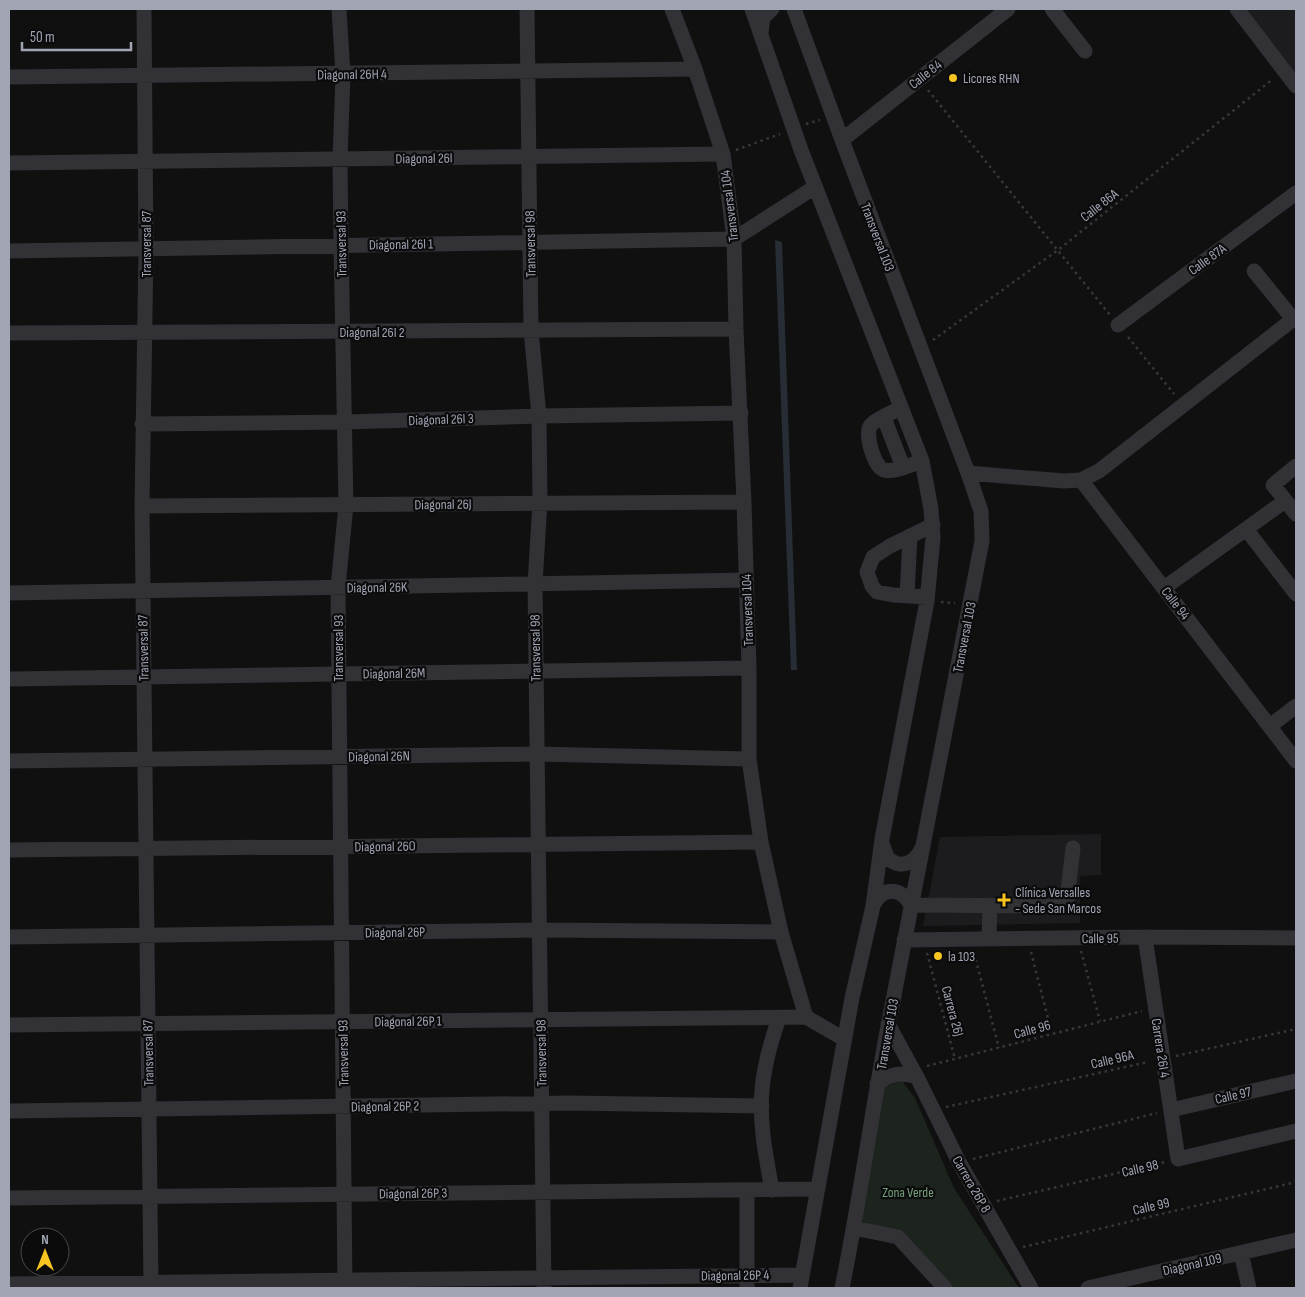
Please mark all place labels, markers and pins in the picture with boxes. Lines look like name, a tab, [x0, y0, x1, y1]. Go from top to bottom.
place label: Licores RHN	[963, 70, 1020, 87]
marker: Licores RHN	[947, 72, 959, 84]
place label: Clínica Versalles - Sede San Marcos	[1015, 884, 1101, 917]
marker: Clínica Versalles - Sede San Marcos	[997, 893, 1011, 907]
place label: la 103	[948, 948, 975, 965]
marker: la 103	[932, 950, 944, 962]

